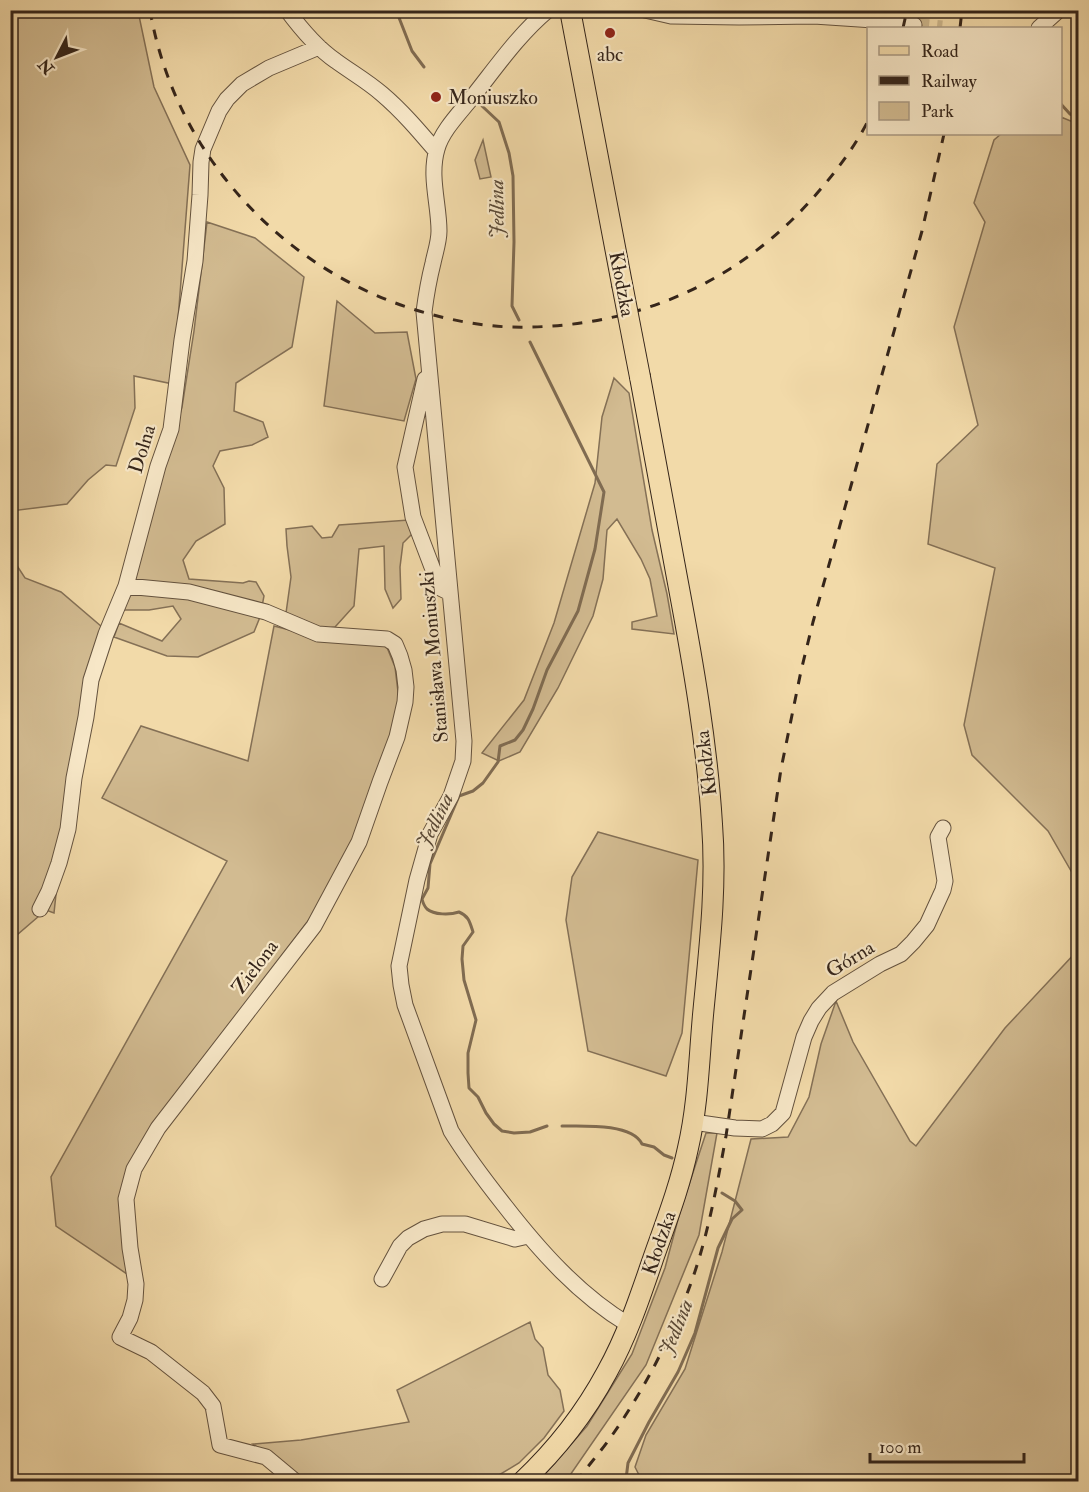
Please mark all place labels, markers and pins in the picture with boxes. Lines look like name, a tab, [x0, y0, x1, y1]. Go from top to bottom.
marker: abc	[603, 26, 617, 40]
place label: abc	[597, 42, 623, 67]
place label: Moniuszko	[448, 85, 538, 110]
marker: Moniuszko	[429, 90, 443, 104]

